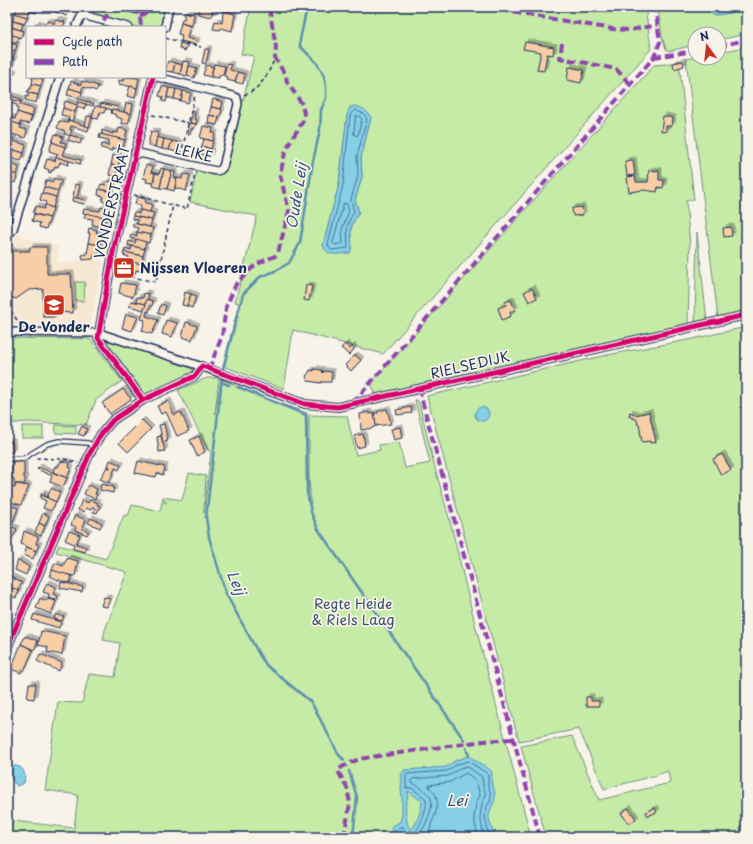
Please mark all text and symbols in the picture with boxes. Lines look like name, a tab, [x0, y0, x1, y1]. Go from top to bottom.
legend	[26, 26, 166, 78]
north arrow	[687, 26, 727, 66]
text: N	[698, 26, 711, 45]
text: Cycle path	[62, 32, 123, 50]
text: Path	[62, 52, 88, 70]
street label: LEIKE	[173, 138, 215, 167]
street label: VONDERSTRAAT	[88, 142, 135, 261]
water label: Oude Leij	[279, 158, 313, 231]
office icon: Nijssen Vloeren	[111, 255, 137, 281]
place label: Nijssen Vloeren	[140, 257, 247, 278]
school or university icon: De Vonder	[41, 292, 67, 318]
place label: De Vonder	[18, 316, 91, 337]
street label: RIELSEDIJK	[428, 345, 512, 384]
water label: Leij	[222, 567, 254, 601]
park label: Regte Heide & Riels Laag	[311, 593, 395, 630]
water label: Lei	[447, 788, 470, 811]

